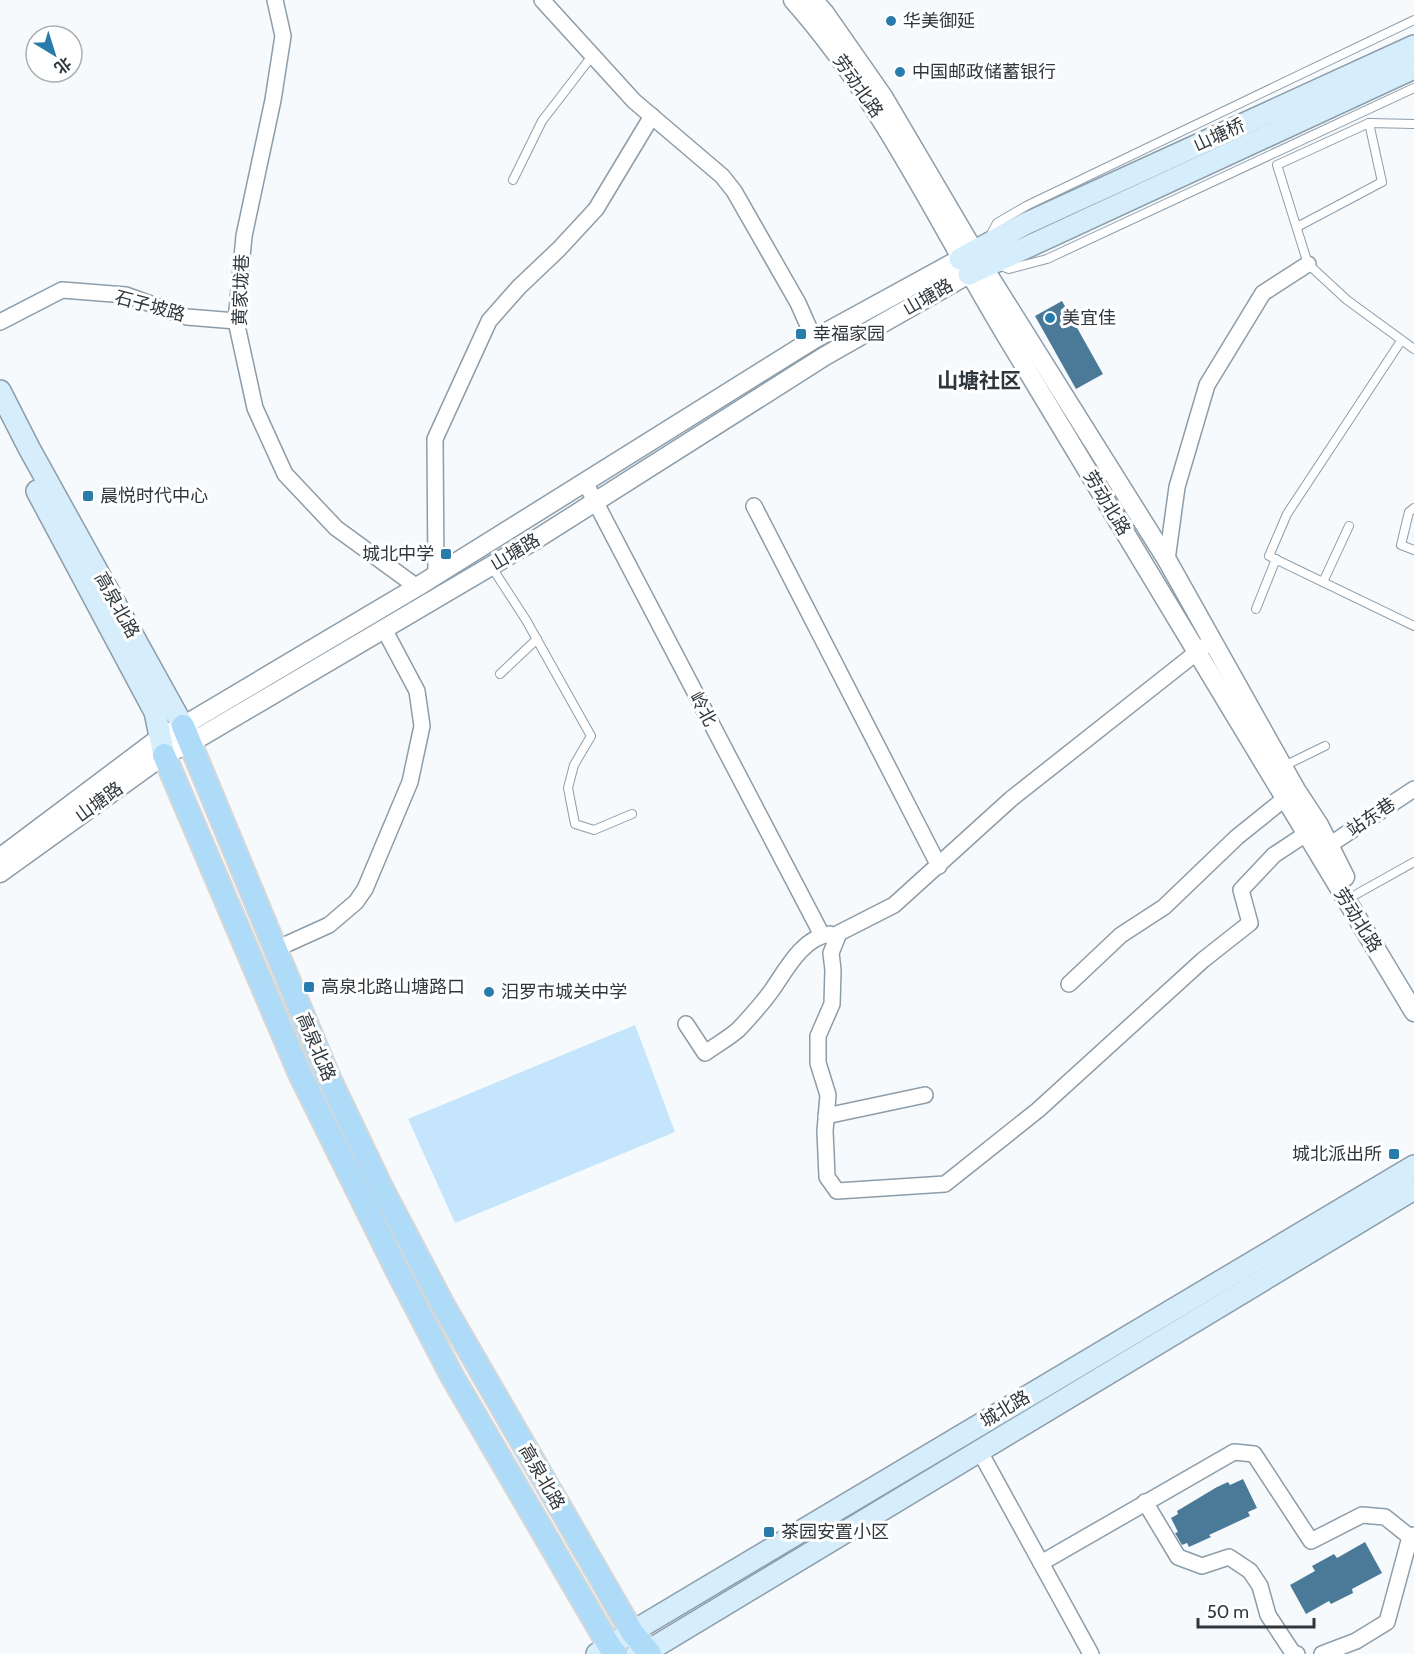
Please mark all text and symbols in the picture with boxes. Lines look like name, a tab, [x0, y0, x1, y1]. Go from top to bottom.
place label: 华美御延	[903, 10, 975, 32]
marker: 华美御延	[884, 14, 898, 28]
north arrow	[24, 24, 84, 84]
street label: 劳动北路	[828, 50, 888, 122]
text: 北	[51, 53, 75, 78]
place label: 中国邮政储蓄银行	[912, 61, 1056, 83]
marker: 中国邮政储蓄银行	[893, 65, 907, 79]
street label: 山塘桥	[1190, 114, 1248, 156]
street label: 黄家垅巷	[229, 254, 253, 326]
street label: 山塘路	[899, 274, 957, 320]
street label: 石子坡路	[112, 286, 188, 326]
place label: 美宜佳	[1062, 307, 1116, 329]
marker: 美宜佳	[1043, 311, 1057, 325]
place label: 幸福家园	[813, 323, 885, 345]
marker: 幸福家园	[794, 327, 808, 341]
district label: 山塘社区	[937, 368, 1021, 393]
street label: 劳动北路	[1079, 466, 1135, 540]
place label: 晨悦时代中心	[100, 485, 208, 507]
marker: 晨悦时代中心	[81, 489, 95, 503]
street label: 山塘路	[486, 529, 544, 575]
place label: 城北中学	[362, 543, 434, 565]
marker: 城北中学	[439, 547, 453, 561]
street label: 高泉北路	[90, 568, 144, 642]
street label: 岭北	[685, 688, 721, 730]
street label: 山塘路	[71, 777, 127, 827]
street label: 站东巷	[1342, 793, 1400, 841]
street label: 劳动北路	[1330, 884, 1386, 956]
place label: 高泉北路山塘路口	[321, 976, 465, 998]
marker: 高泉北路山塘路口	[302, 980, 316, 994]
place label: 汨罗市城关中学	[501, 981, 627, 1003]
marker: 汨罗市城关中学	[482, 985, 496, 999]
street label: 高泉北路	[292, 1010, 340, 1084]
place label: 城北派出所	[1292, 1143, 1382, 1165]
marker: 城北派出所	[1387, 1147, 1401, 1161]
street label: 城北路	[976, 1386, 1034, 1432]
street label: 高泉北路	[514, 1440, 570, 1514]
place label: 茶园安置小区	[781, 1521, 889, 1543]
marker: 茶园安置小区	[762, 1525, 776, 1539]
scale bar	[1198, 1591, 1314, 1629]
text: 50 m	[1207, 1601, 1249, 1623]

